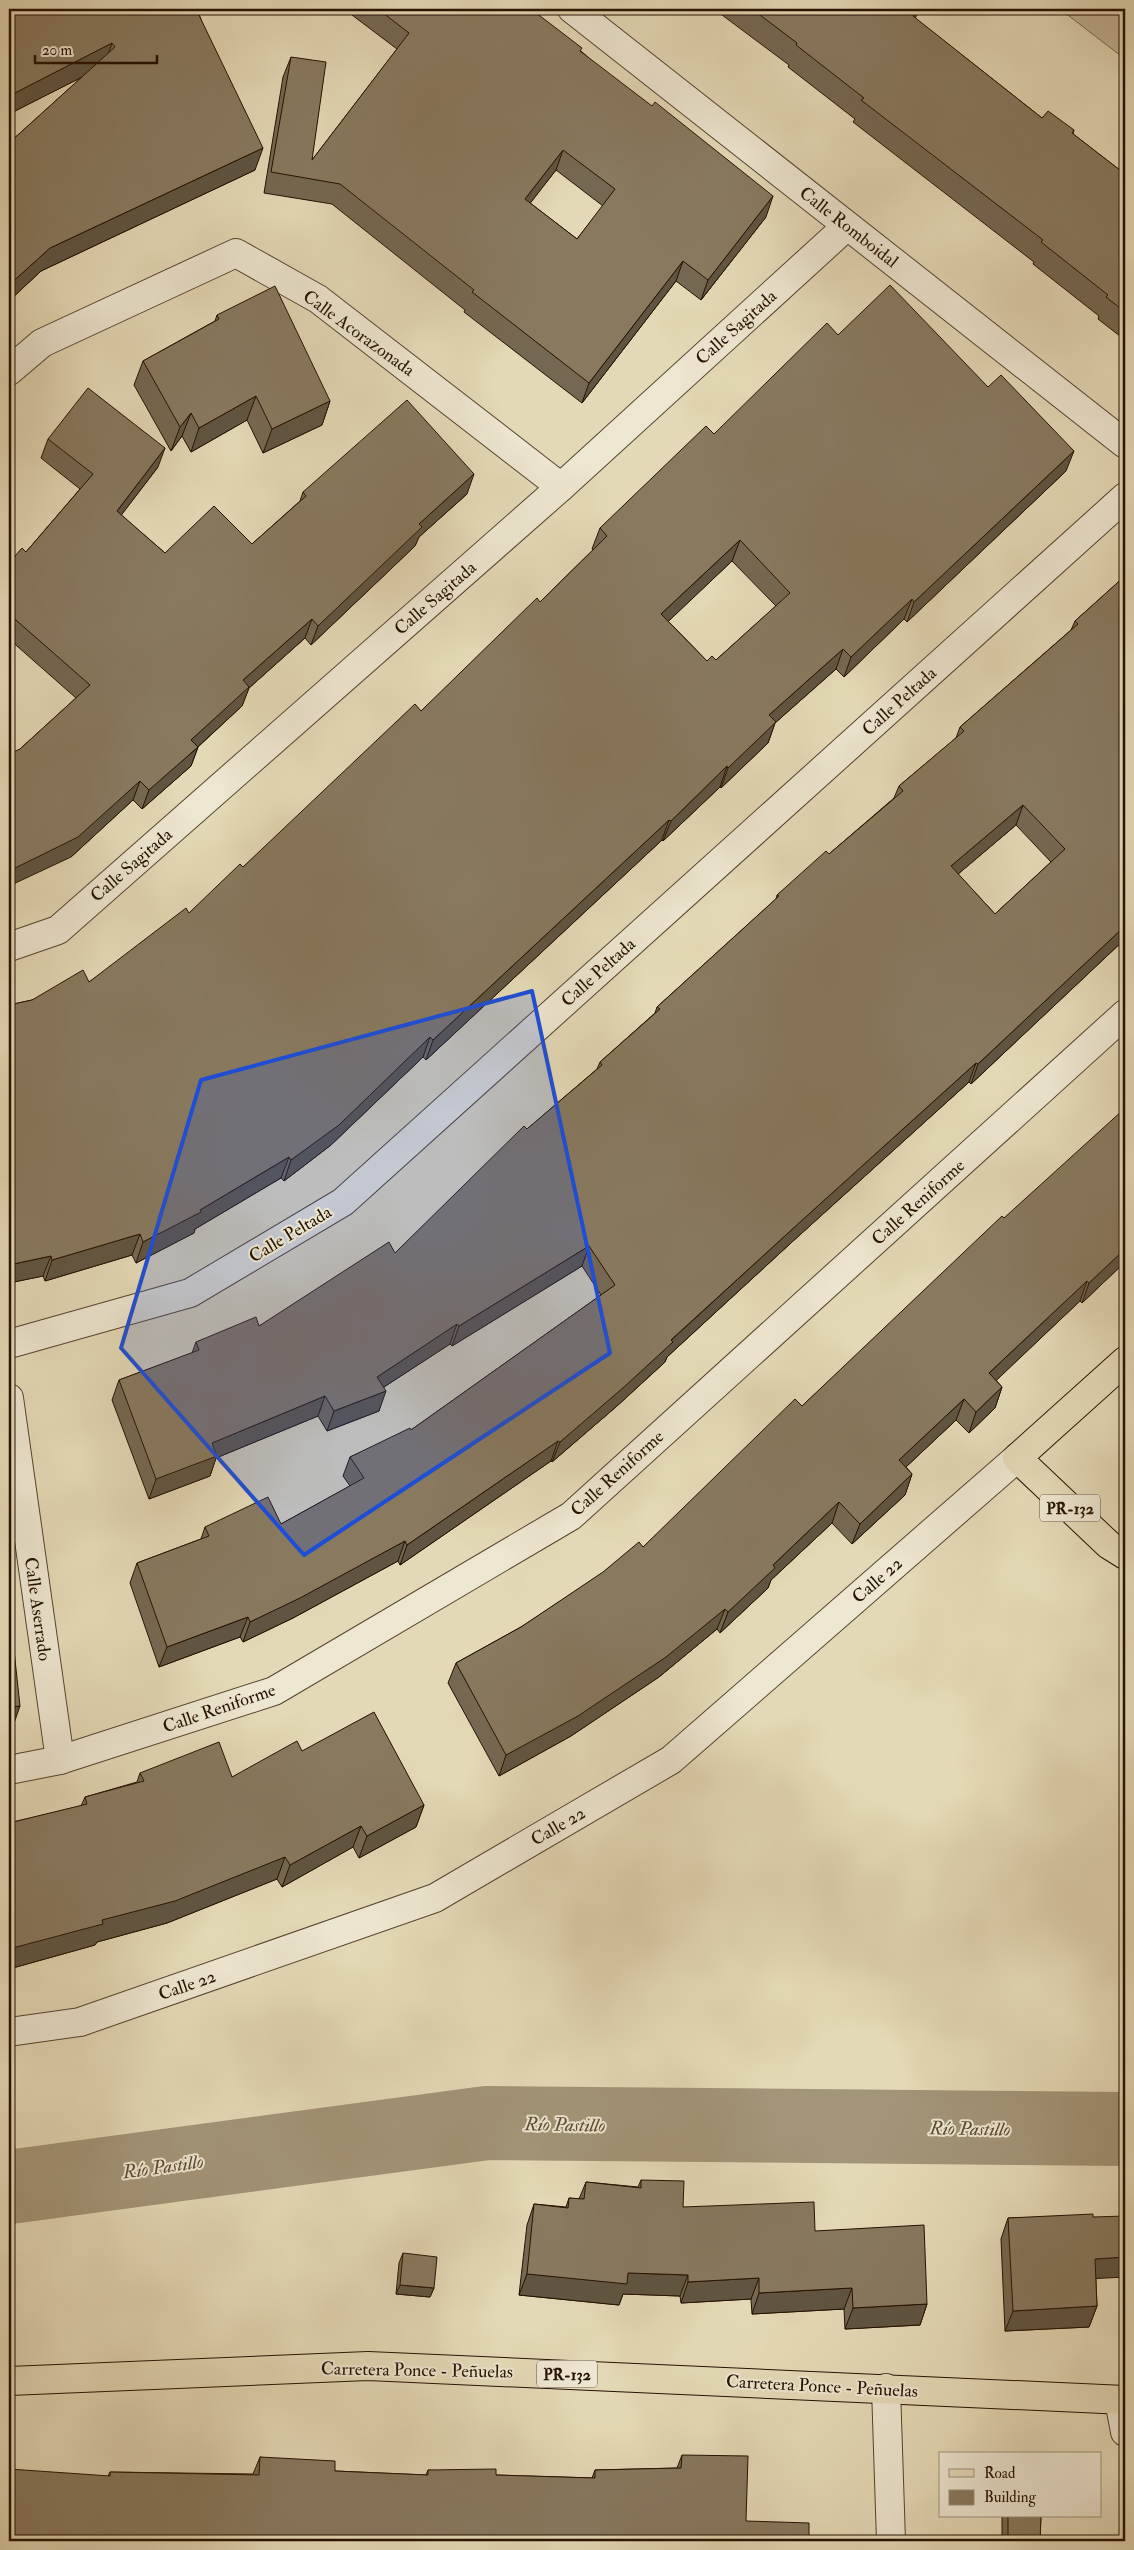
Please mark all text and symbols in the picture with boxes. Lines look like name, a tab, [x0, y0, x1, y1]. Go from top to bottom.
scale bar	[35, 32, 158, 64]
text: 20 m	[42, 41, 72, 60]
street label: Calle Romboidal	[795, 182, 903, 273]
street label: Calle Sagitada	[691, 284, 782, 370]
street label: Calle Acorazonada	[298, 285, 420, 382]
street label: Calle Sagitada	[390, 556, 482, 640]
street label: Calle Peltada	[857, 661, 942, 741]
street label: Calle Sagitada	[86, 823, 178, 907]
street label: Calle Peltada	[556, 932, 641, 1012]
street label: Calle Reniforme	[867, 1154, 970, 1250]
street label: Calle Peltada	[245, 1200, 336, 1268]
street label: Calle Reniforme	[566, 1425, 669, 1521]
road number: PR-132	[1040, 1495, 1100, 1522]
street label: Calle 22	[847, 1552, 907, 1608]
street label: Calle Aserrado	[19, 1556, 56, 1663]
street label: Calle Reniforme	[160, 1678, 279, 1739]
street label: Calle 22	[527, 1802, 590, 1851]
street label: Calle 22	[155, 1965, 219, 2006]
water label: Río Pastillo	[523, 2112, 606, 2138]
water label: Río Pastillo	[928, 2116, 1011, 2142]
water label: Río Pastillo	[120, 2149, 205, 2185]
street label: Carretera Ponce - Peñuelas	[321, 2357, 513, 2384]
road number: PR-132	[537, 2360, 597, 2388]
street label: Carretera Ponce - Peñuelas	[725, 2370, 919, 2403]
legend	[939, 2452, 1102, 2518]
text: Road	[984, 2464, 1016, 2483]
text: Building	[984, 2488, 1036, 2507]

